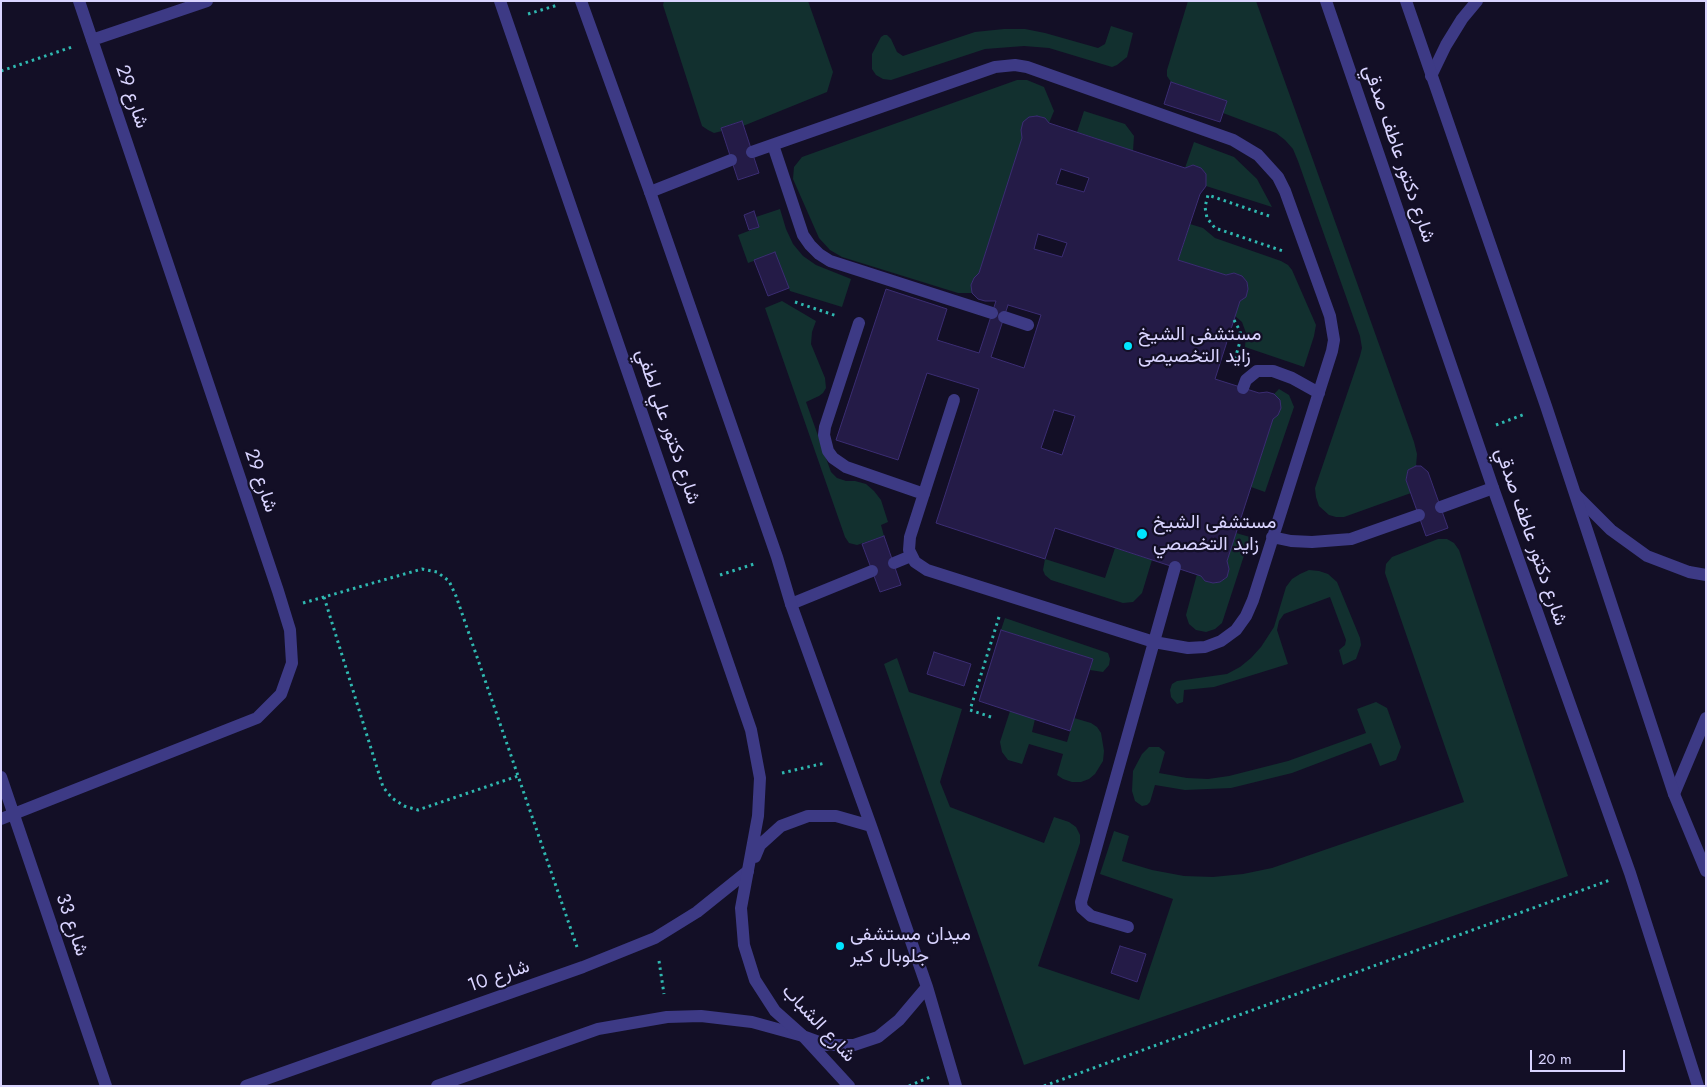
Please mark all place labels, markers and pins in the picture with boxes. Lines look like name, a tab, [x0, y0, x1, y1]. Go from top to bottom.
place label: مستشفى الشيخ زايد التخصيصى	[1138, 324, 1261, 368]
marker: مستشفى الشيخ زايد التخصيصى	[1122, 340, 1134, 352]
place label: مستشفى الشيخ زايد التخصصي	[1153, 512, 1276, 556]
marker: مستشفى الشيخ زايد التخصصي	[1135, 527, 1149, 541]
place label: ميدان مستشفى جلوبال كير	[850, 924, 971, 968]
marker: ميدان مستشفى جلوبال كير	[834, 940, 846, 952]

